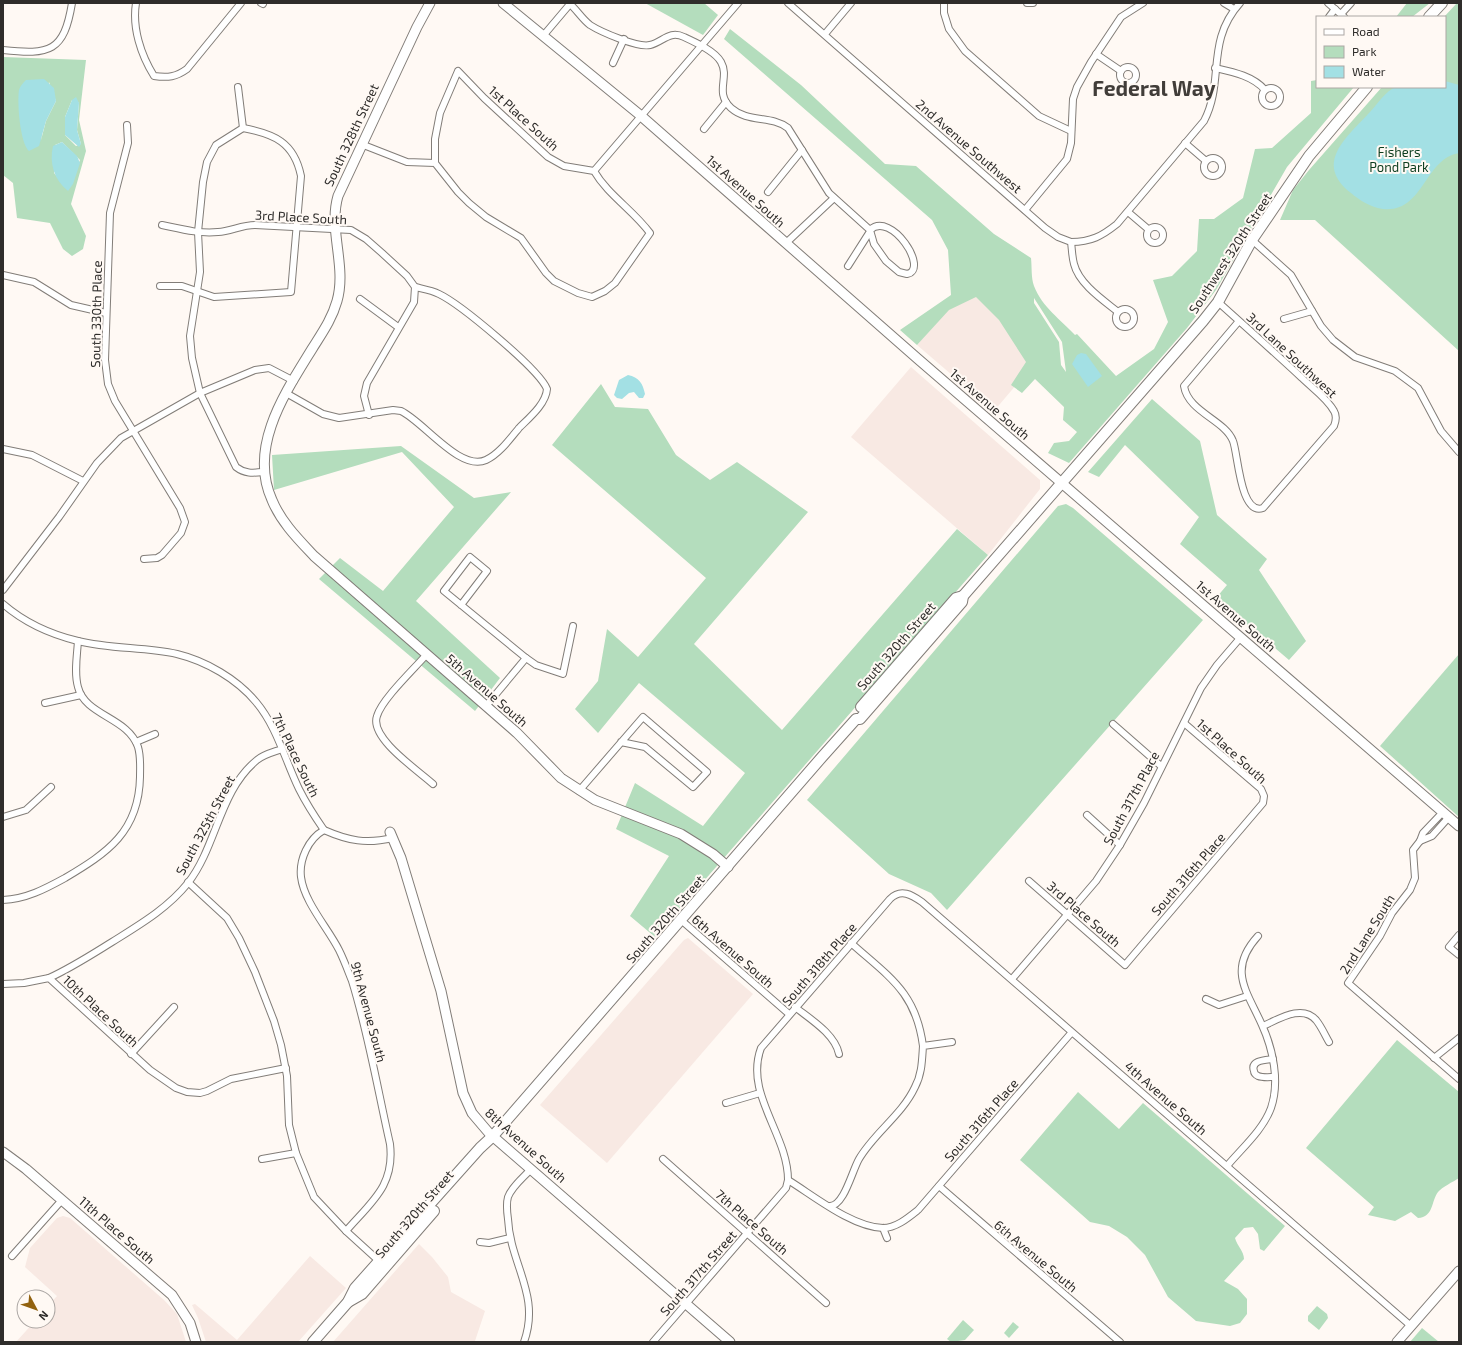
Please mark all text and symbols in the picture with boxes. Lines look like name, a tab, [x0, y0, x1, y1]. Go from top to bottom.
legend	[1316, 16, 1446, 88]
text: Road	[1352, 24, 1380, 38]
text: Park	[1352, 44, 1377, 58]
text: Water	[1352, 64, 1386, 78]
district label: Federal Way	[1092, 75, 1216, 101]
street label: South 328th Street	[320, 81, 382, 189]
street label: 1st Place South	[486, 82, 562, 154]
street label: 2nd Avenue Southwest	[913, 96, 1025, 196]
park label: Fishers Pond Park	[1369, 144, 1429, 175]
street label: 1st Avenue South	[703, 151, 789, 231]
street label: Southwest 320th Street	[1185, 190, 1275, 316]
street label: 3rd Place South	[255, 207, 347, 227]
street label: South 330th Place	[87, 260, 105, 368]
street label: 3rd Lane Southwest	[1243, 309, 1341, 401]
street label: 1st Avenue South	[947, 365, 1033, 443]
street label: 1st Avenue South	[1193, 577, 1279, 655]
street label: South 320th Street	[853, 599, 939, 693]
street label: 5th Avenue South	[443, 650, 531, 730]
street label: 7th Place South	[269, 710, 323, 800]
street label: 1st Place South	[1194, 715, 1270, 787]
street label: South 317th Place	[1100, 748, 1162, 848]
street label: South 325th Street	[172, 772, 238, 878]
street label: South 316th Place	[1148, 829, 1228, 919]
street label: South 320th Street	[622, 872, 708, 966]
street label: 3rd Place South	[1044, 878, 1124, 950]
street label: 2nd Lane South	[1336, 891, 1398, 977]
street label: 6th Avenue South	[689, 911, 777, 991]
street label: South 318th Place	[778, 919, 860, 1009]
street label: 9th Avenue South	[348, 960, 390, 1064]
street label: 10th Place South	[60, 972, 142, 1050]
street label: 4th Avenue South	[1121, 1058, 1211, 1138]
street label: South 316th Place	[941, 1075, 1021, 1165]
street label: 8th Avenue South	[482, 1104, 570, 1186]
street label: South 320th Street	[371, 1167, 457, 1261]
street label: 7th Place South	[712, 1186, 792, 1258]
street label: 11th Place South	[76, 1193, 158, 1267]
street label: 6th Avenue South	[991, 1217, 1081, 1295]
street label: South 317th Street	[657, 1227, 740, 1319]
north arrow	[16, 1289, 56, 1329]
text: N	[36, 1309, 51, 1323]

